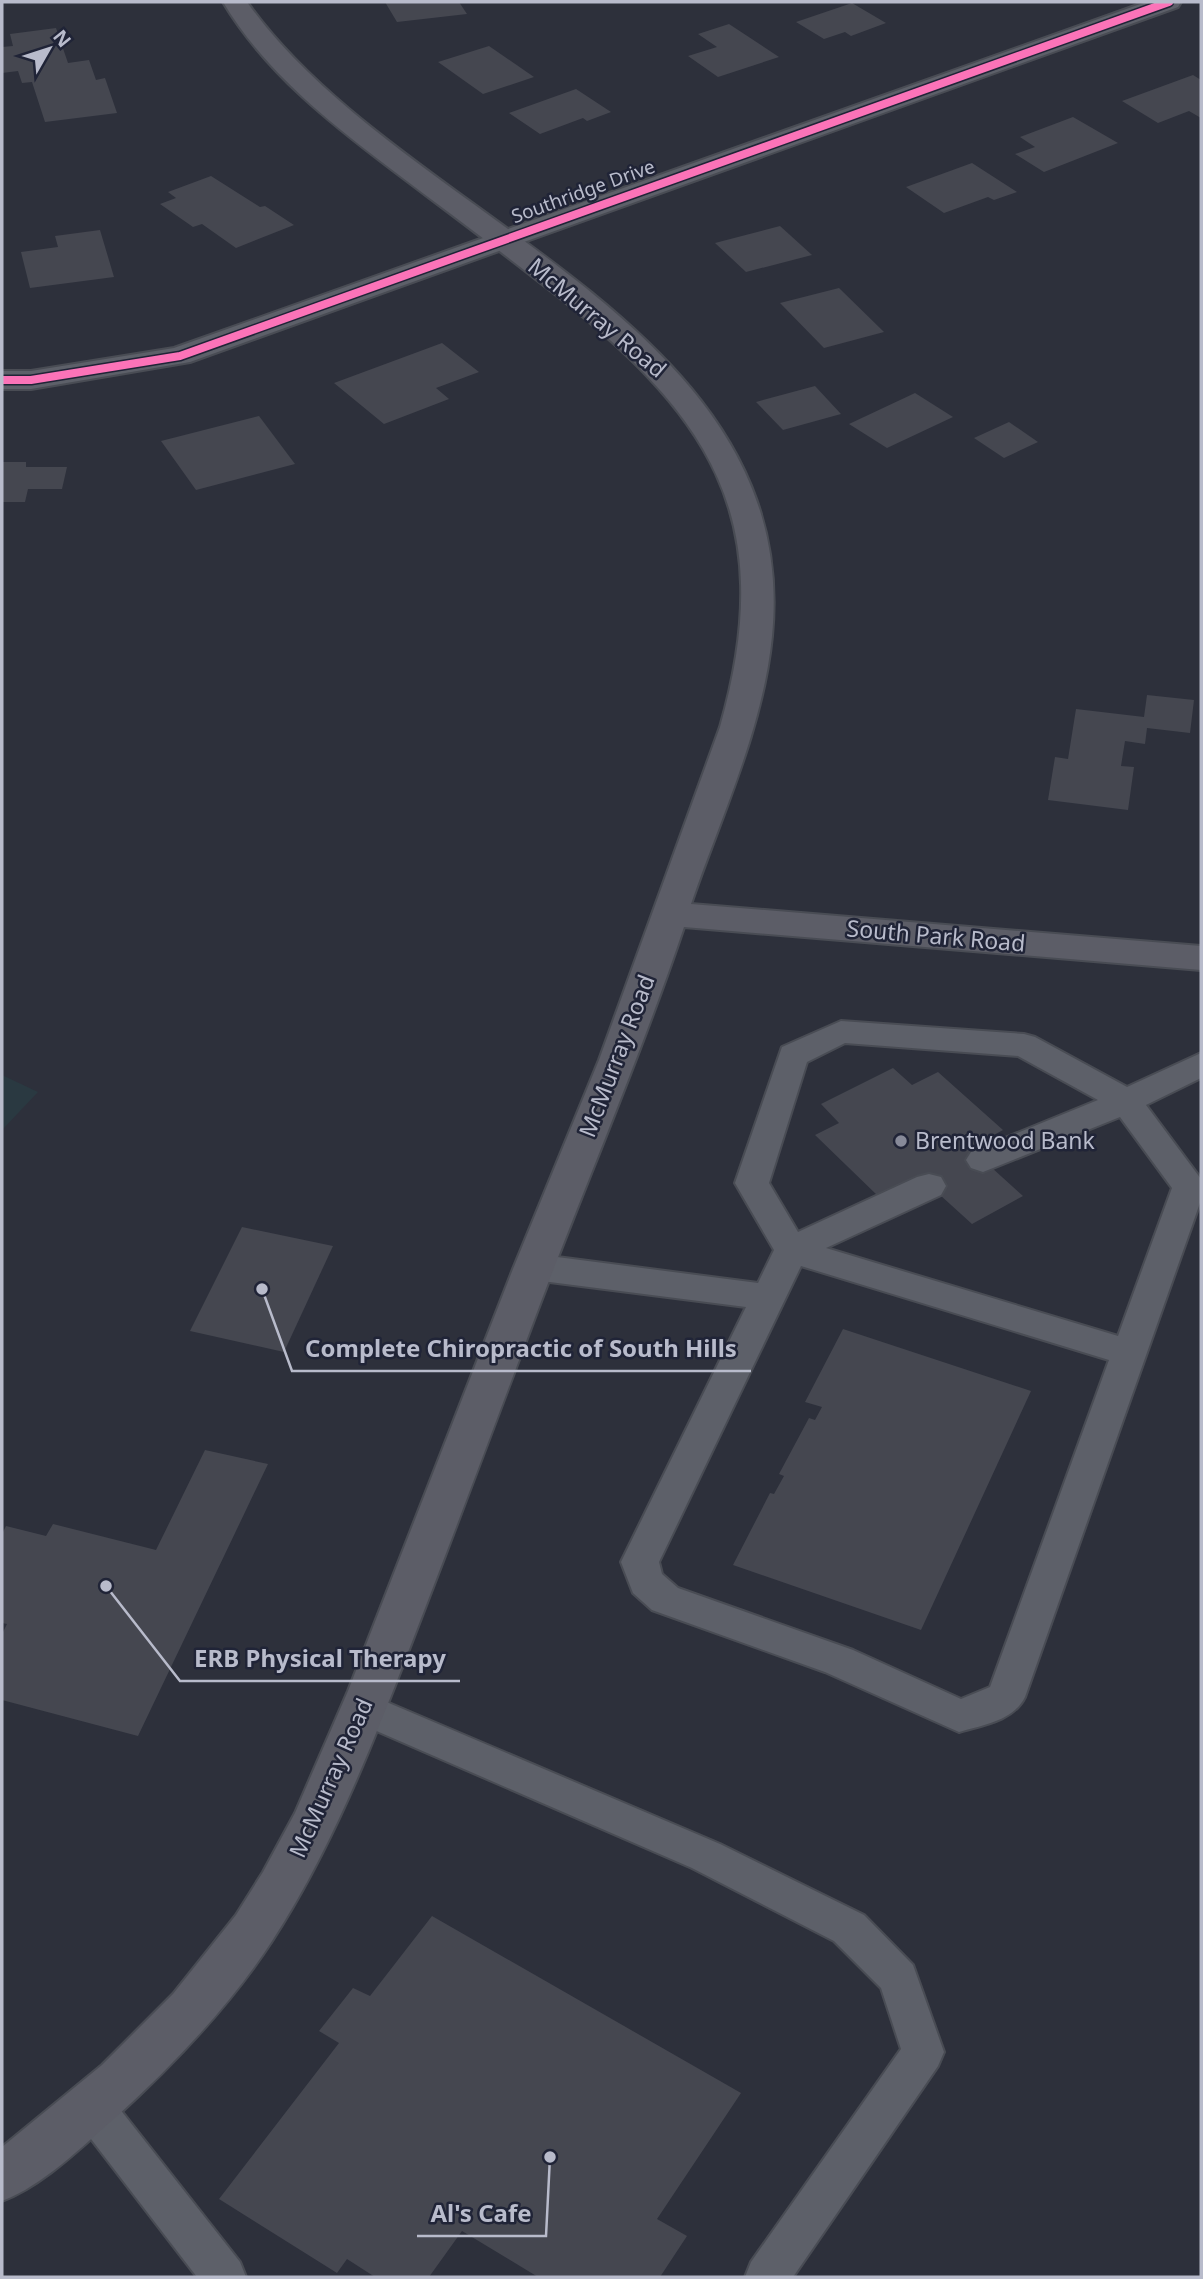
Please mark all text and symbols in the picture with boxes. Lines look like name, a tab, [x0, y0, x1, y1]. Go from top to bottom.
north arrow	[14, 14, 84, 84]
text: N	[47, 24, 77, 52]
street label: Southridge Drive	[508, 153, 658, 229]
street label: McMurray Road	[522, 250, 674, 385]
street label: South Park Road	[845, 911, 1027, 959]
street label: McMurray Road	[570, 970, 662, 1141]
place label: Brentwood Bank	[915, 1124, 1096, 1156]
marker: Brentwood Bank	[893, 1133, 909, 1149]
callout: Complete Chiropractic of South Hills	[292, 1326, 751, 1371]
text: Complete Chiropractic of South Hills	[305, 1331, 737, 1364]
callout: ERB Physical Therapy	[180, 1636, 460, 1681]
text: ERB Physical Therapy	[194, 1641, 446, 1674]
street label: McMurray Road	[281, 1693, 380, 1862]
callout: Al's Cafe	[417, 2191, 546, 2236]
text: Al's Cafe	[430, 2196, 532, 2229]

